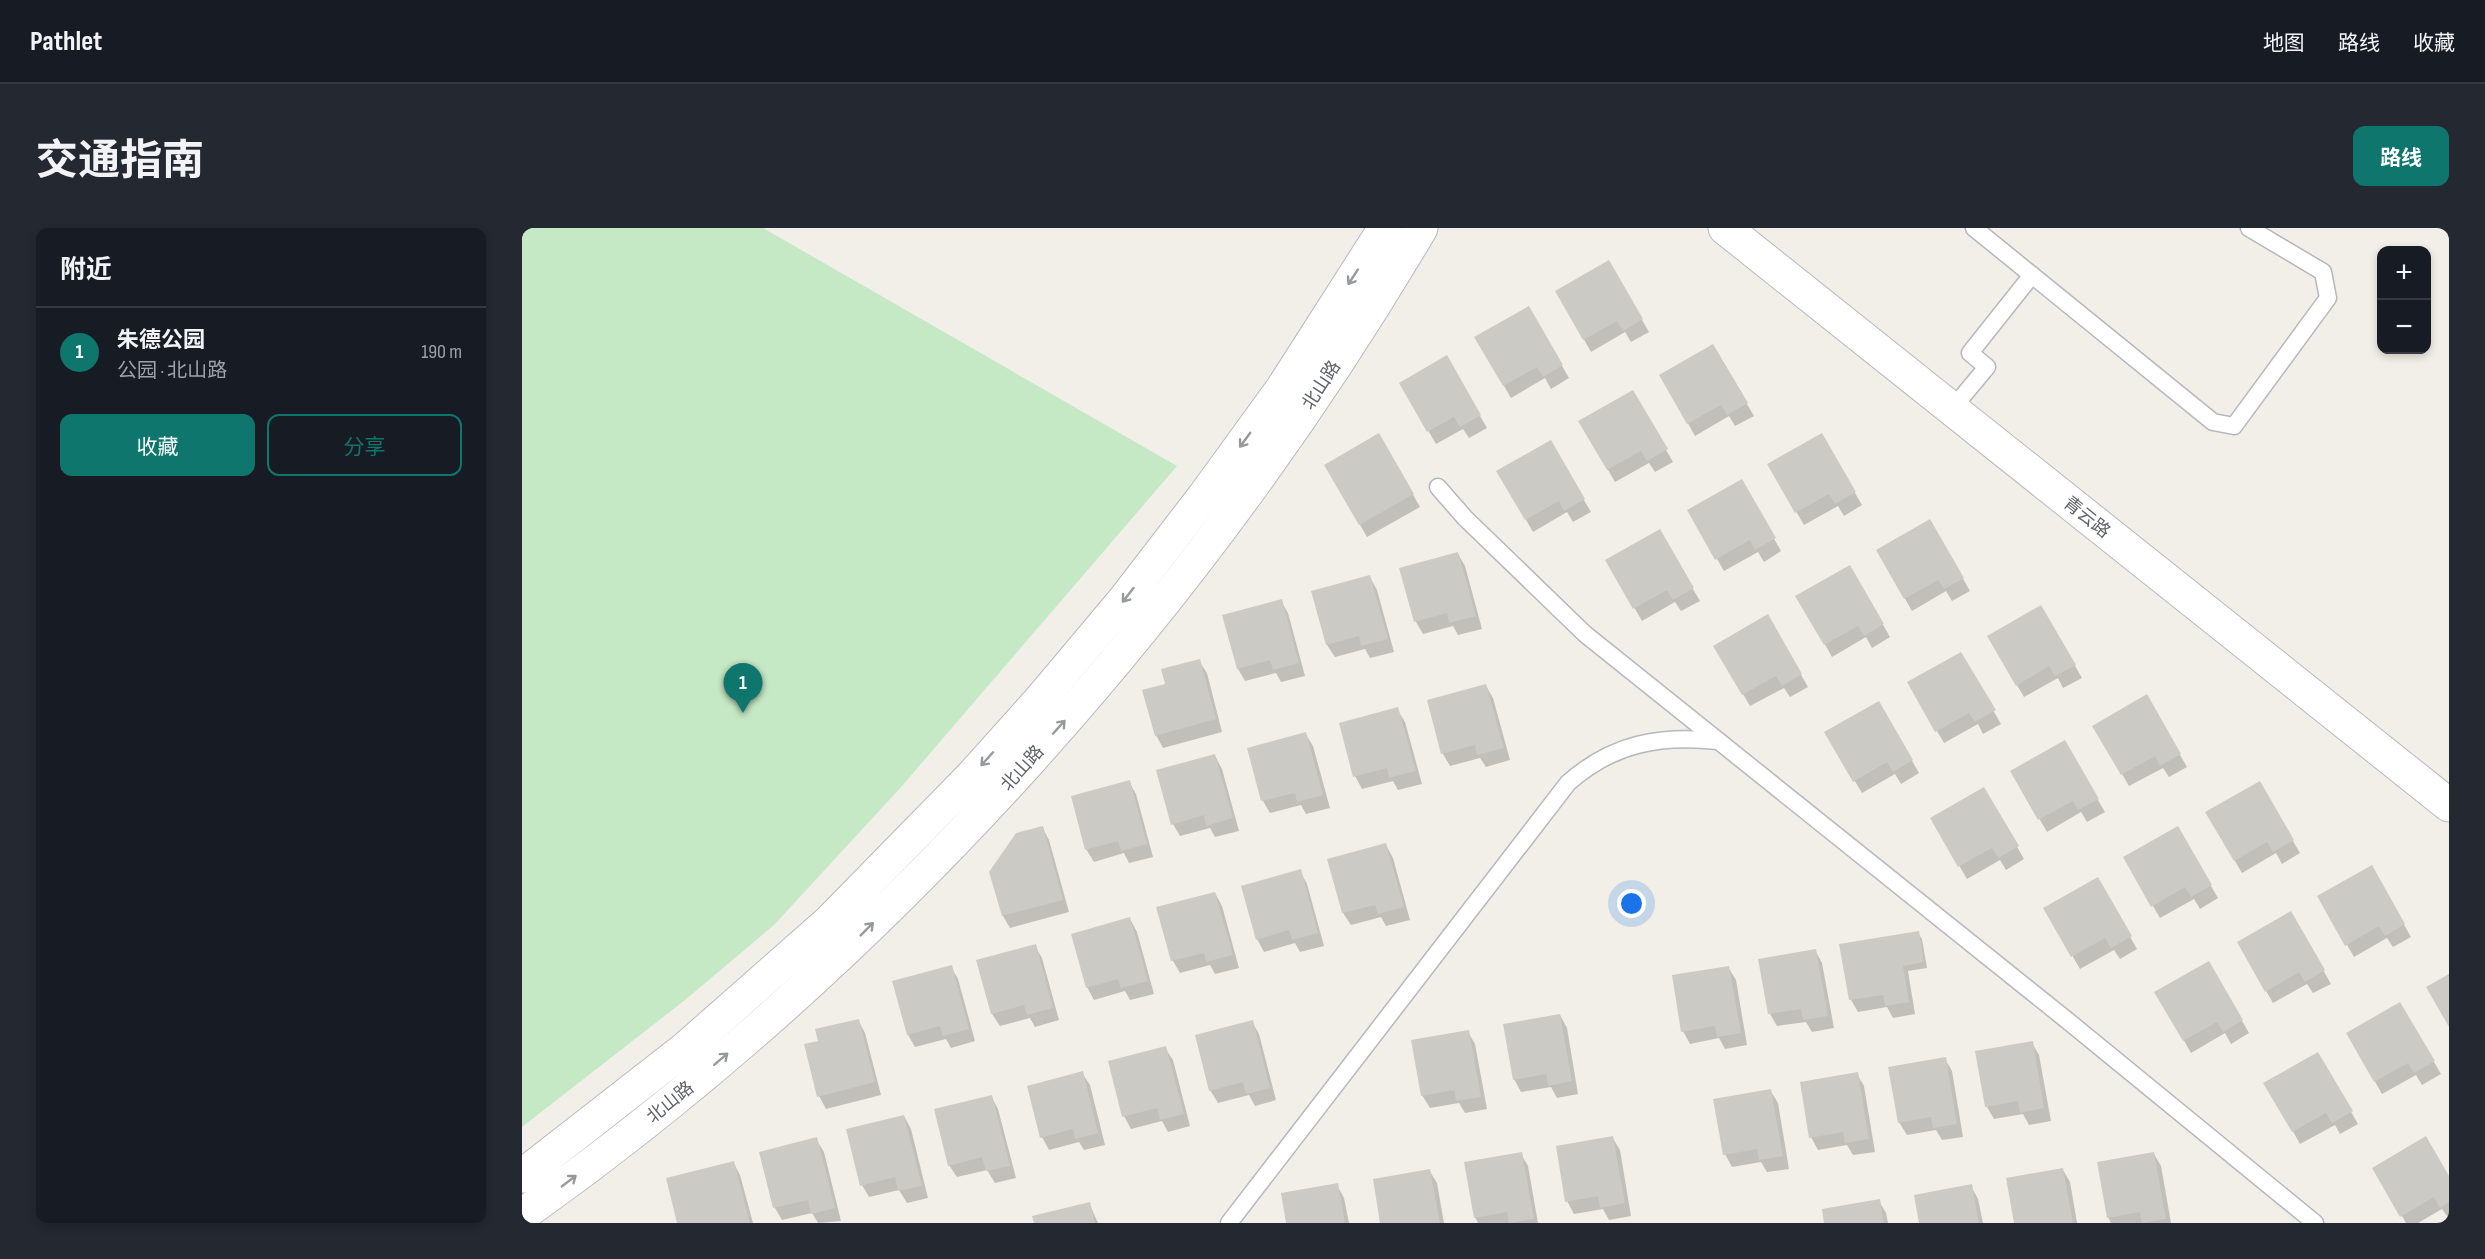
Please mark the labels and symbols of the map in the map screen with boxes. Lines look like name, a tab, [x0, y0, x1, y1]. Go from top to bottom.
one-way arrow	[1347, 268, 1359, 285]
street label: 北山路	[1298, 357, 1345, 414]
one-way arrow	[1239, 431, 1251, 447]
street label: 青云路	[2059, 492, 2114, 543]
one-way arrow	[1121, 587, 1134, 603]
pin: 1	[724, 664, 762, 713]
one-way arrow	[1052, 719, 1066, 734]
street label: 北山路	[997, 741, 1048, 795]
one-way arrow	[980, 751, 994, 766]
your location	[1617, 889, 1646, 918]
one-way arrow	[859, 921, 874, 936]
one-way arrow	[713, 1052, 728, 1066]
street label: 北山路	[643, 1077, 698, 1128]
one-way arrow	[561, 1174, 577, 1187]

